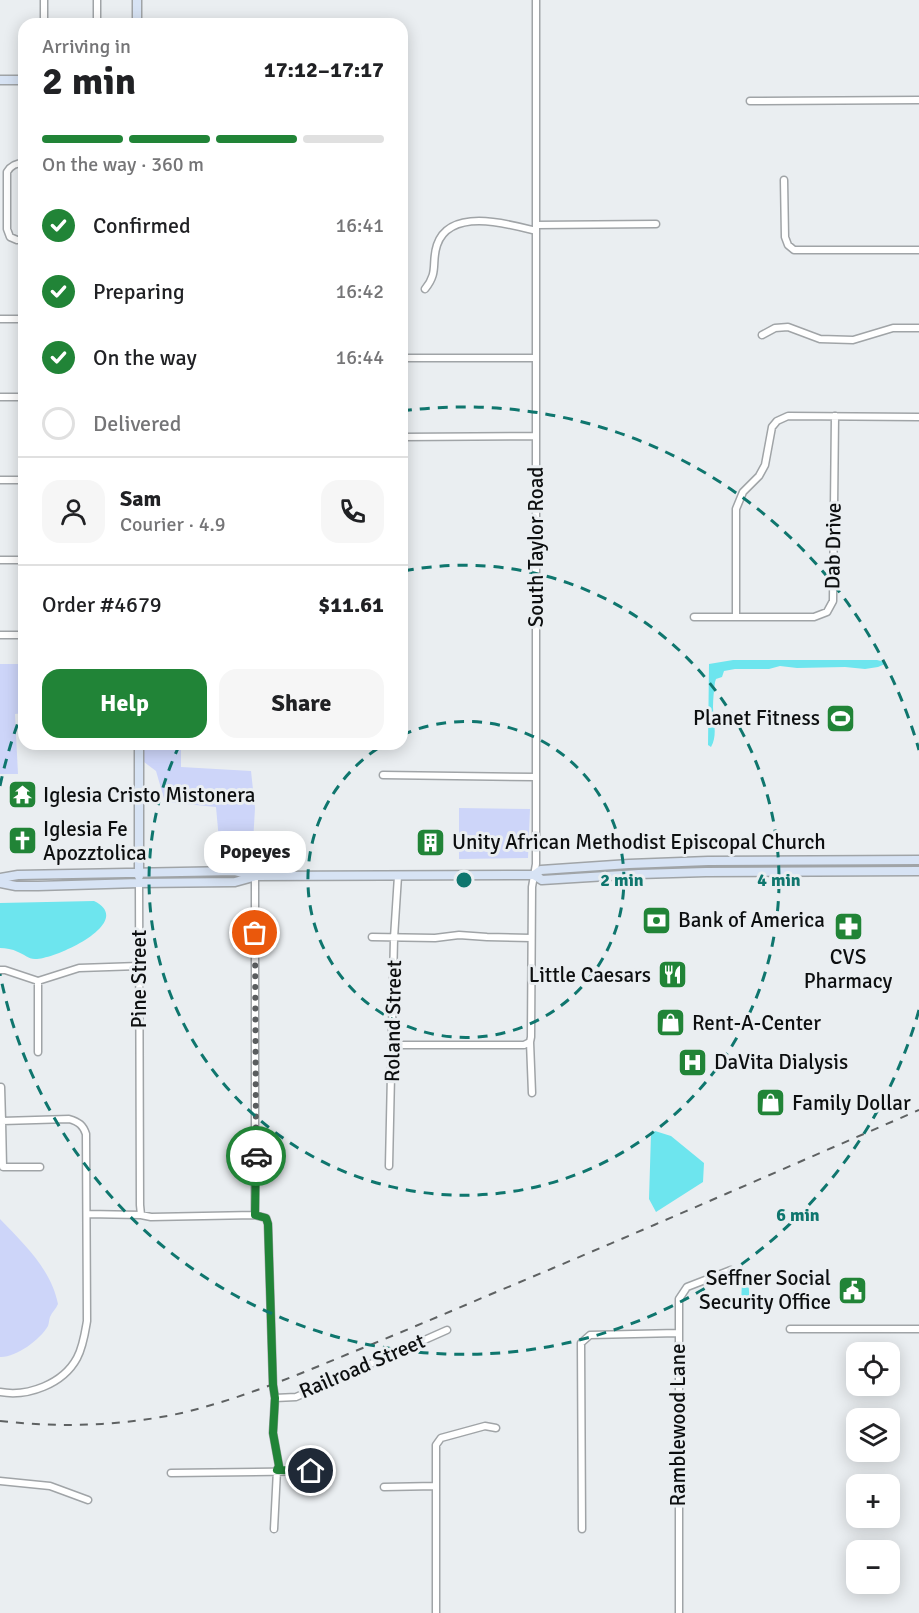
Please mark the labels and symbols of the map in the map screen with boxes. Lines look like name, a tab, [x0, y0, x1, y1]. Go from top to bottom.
street label: South Taylor Road	[523, 467, 549, 627]
street label: Dab Drive	[819, 502, 847, 590]
sports icon: Planet Fitness	[825, 702, 857, 734]
place label: Planet Fitness	[693, 705, 820, 731]
temple icon: Iglesia Cristo Mistonera	[6, 779, 38, 811]
place label: Iglesia Cristo Mistonera	[43, 782, 255, 808]
place label: Iglesia Fe Apozztolica	[43, 816, 147, 866]
church icon: Iglesia Fe Apozztolica	[6, 825, 38, 857]
building icon: Unity African Methodist Episcopal Church	[415, 826, 447, 858]
place label: Unity African Methodist Episcopal Church	[452, 829, 826, 855]
callout: Popeyes	[204, 831, 306, 873]
text: 2 min	[600, 869, 644, 891]
text: 4 min	[757, 869, 801, 891]
centre of rings	[454, 870, 474, 890]
bank icon: Bank of America	[641, 904, 673, 936]
pin	[229, 907, 280, 958]
place label: Bank of America	[678, 907, 825, 933]
pharmacy icon: CVS Pharmacy	[832, 910, 864, 942]
street label: Pine Street	[126, 930, 152, 1028]
place label: CVS Pharmacy	[804, 944, 893, 994]
restaurant icon: Little Caesars	[656, 959, 688, 991]
street label: Roland Street	[379, 960, 407, 1082]
place label: Little Caesars	[529, 962, 651, 988]
shop icon: Rent-A-Center	[655, 1007, 687, 1039]
place label: Rent-A-Center	[692, 1010, 821, 1036]
hospital icon: DaVita Dialysis	[677, 1046, 709, 1078]
place label: DaVita Dialysis	[714, 1049, 848, 1075]
shop icon: Family Dollar	[755, 1087, 787, 1119]
place label: Family Dollar	[792, 1090, 911, 1116]
courier	[226, 1126, 286, 1186]
text: 6 min	[776, 1204, 820, 1226]
place label: Seffner Social Security Office	[699, 1265, 831, 1315]
public building icon: Seffner Social Security Office	[836, 1274, 868, 1306]
street label: Railroad Street	[295, 1328, 429, 1404]
street label: Ramblewood Lane	[665, 1344, 691, 1506]
pin	[285, 1445, 336, 1496]

